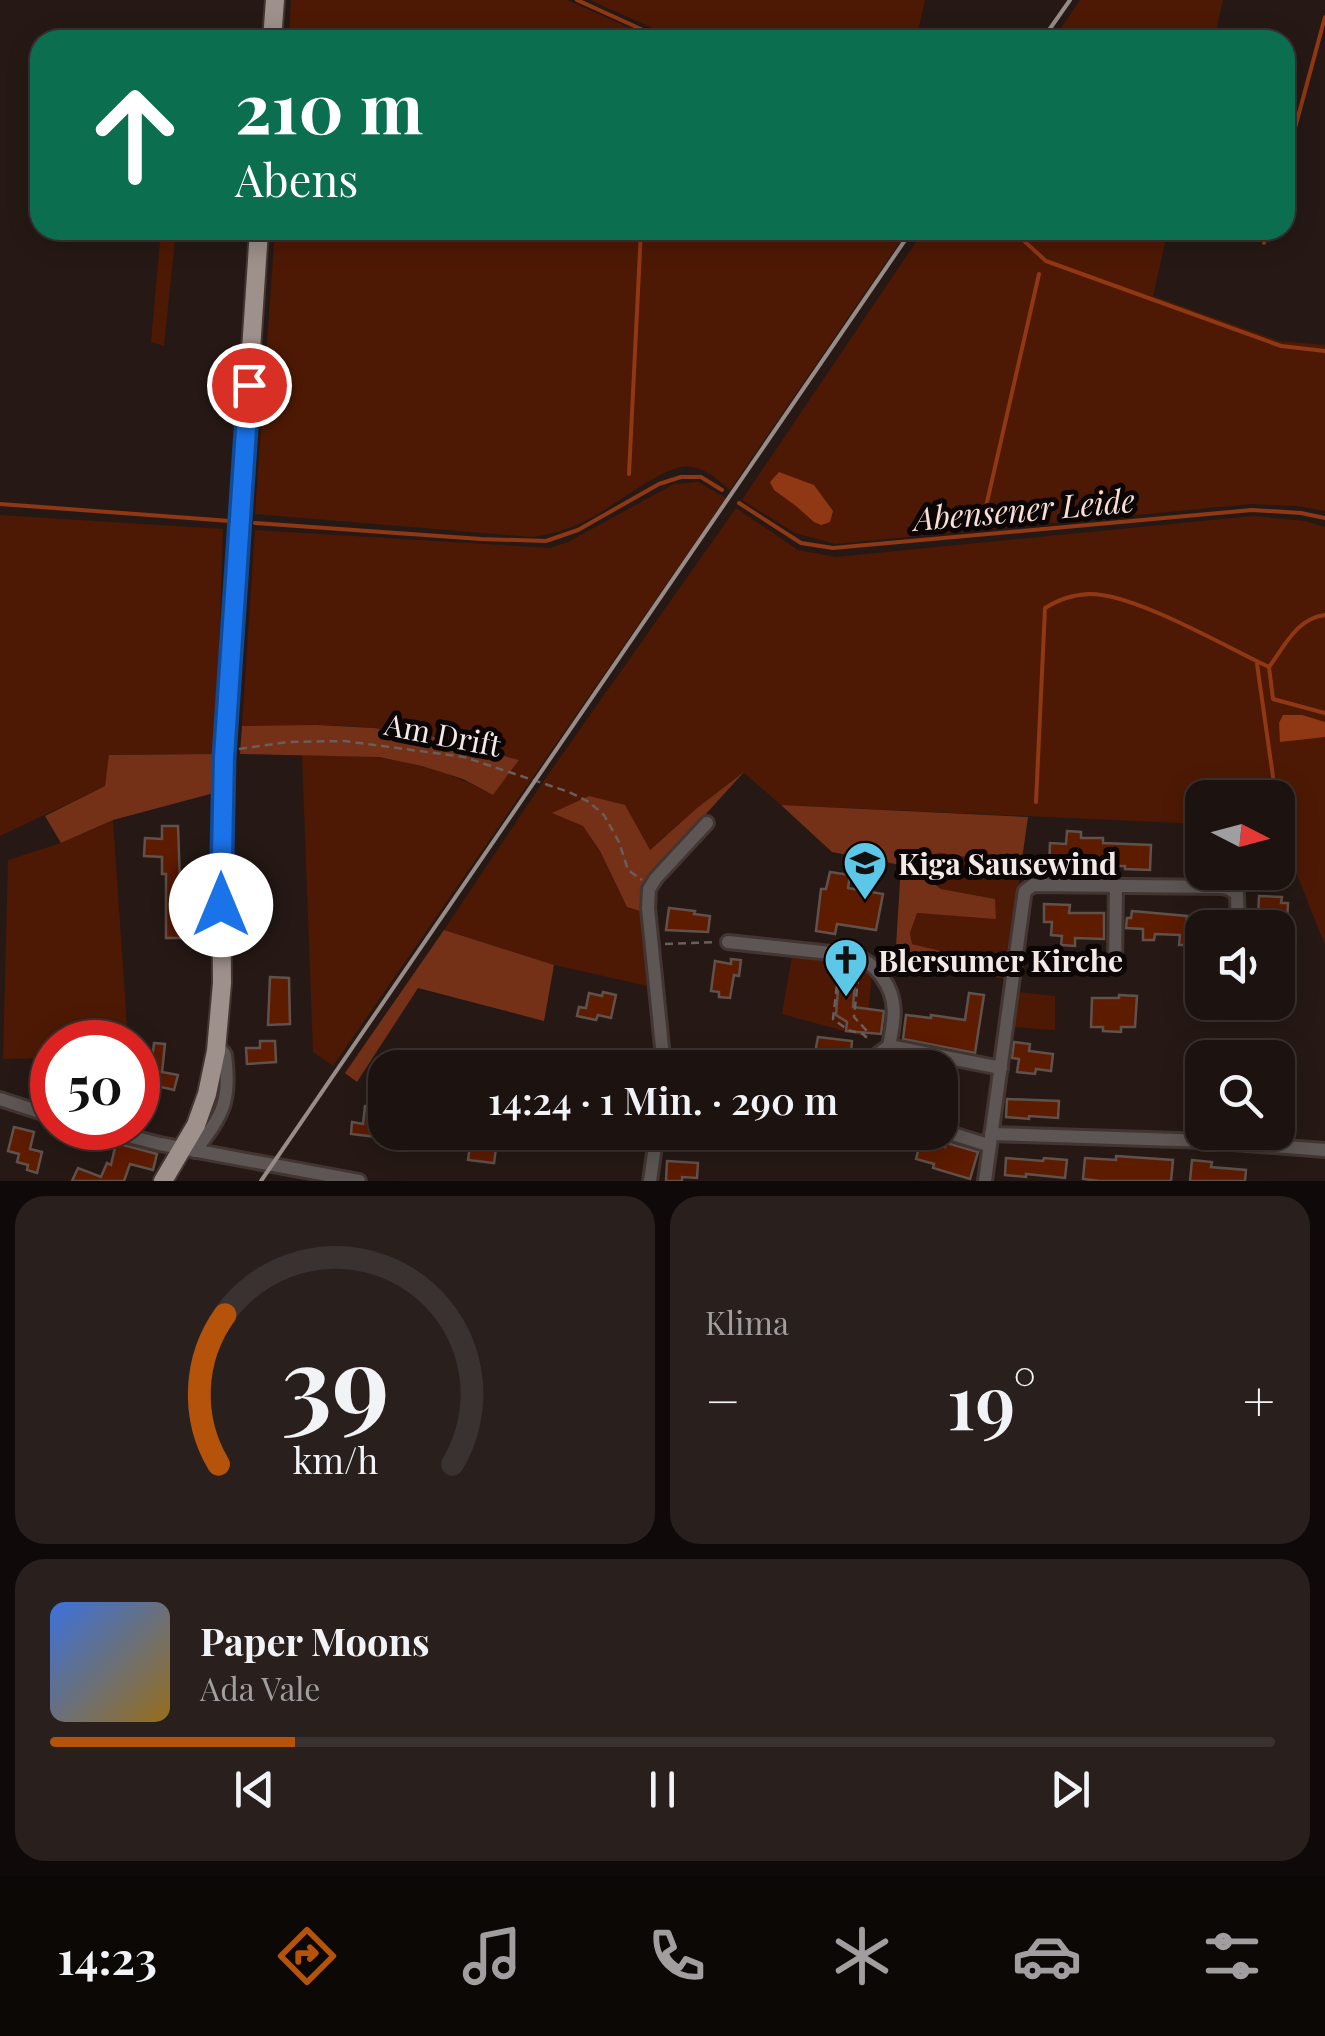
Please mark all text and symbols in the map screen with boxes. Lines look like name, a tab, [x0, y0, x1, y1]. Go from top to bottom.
text: 210 m	[235, 58, 423, 152]
icon: ahead	[70, 70, 200, 200]
text: Abens	[235, 148, 358, 208]
pin	[207, 343, 292, 428]
icon: arrive	[222, 358, 277, 413]
water label: Abensener Leide	[909, 477, 1137, 539]
street label: Am Drift	[381, 703, 505, 765]
north arrow	[1185, 780, 1295, 890]
map controls	[1185, 780, 1295, 1150]
school or university icon: Kiga Sausewind	[842, 840, 888, 901]
place label: Kiga Sausewind	[898, 843, 1117, 883]
position arrow	[169, 853, 273, 957]
button: sound	[1185, 910, 1295, 1020]
church icon: Blersumer Kirche	[823, 937, 869, 998]
place label: Blersumer Kirche	[878, 940, 1123, 980]
speed limit sign: 50	[30, 1020, 160, 1150]
button: search	[1185, 1040, 1295, 1150]
text: 14:24 · 1 Min. · 290 m	[488, 1074, 838, 1125]
text: Klima	[705, 1300, 789, 1343]
text: 39	[281, 1309, 389, 1448]
text: 19°	[947, 1349, 1037, 1449]
text: −	[705, 1362, 741, 1436]
text: +	[1243, 1362, 1275, 1436]
text: km/h	[292, 1435, 378, 1483]
text: Paper Moons	[200, 1615, 429, 1666]
text: Ada Vale	[200, 1666, 320, 1709]
icon: previous	[227, 1762, 282, 1817]
icon: pause	[635, 1762, 690, 1817]
icon: next	[1043, 1762, 1098, 1817]
icon: directions	[272, 1921, 342, 1991]
icon: music	[457, 1921, 527, 1991]
icon: phone	[642, 1921, 712, 1991]
icon: climate	[827, 1921, 897, 1991]
icon: car	[1012, 1921, 1082, 1991]
icon: filters	[1197, 1921, 1267, 1991]
text: 14:23	[58, 1926, 157, 1986]

